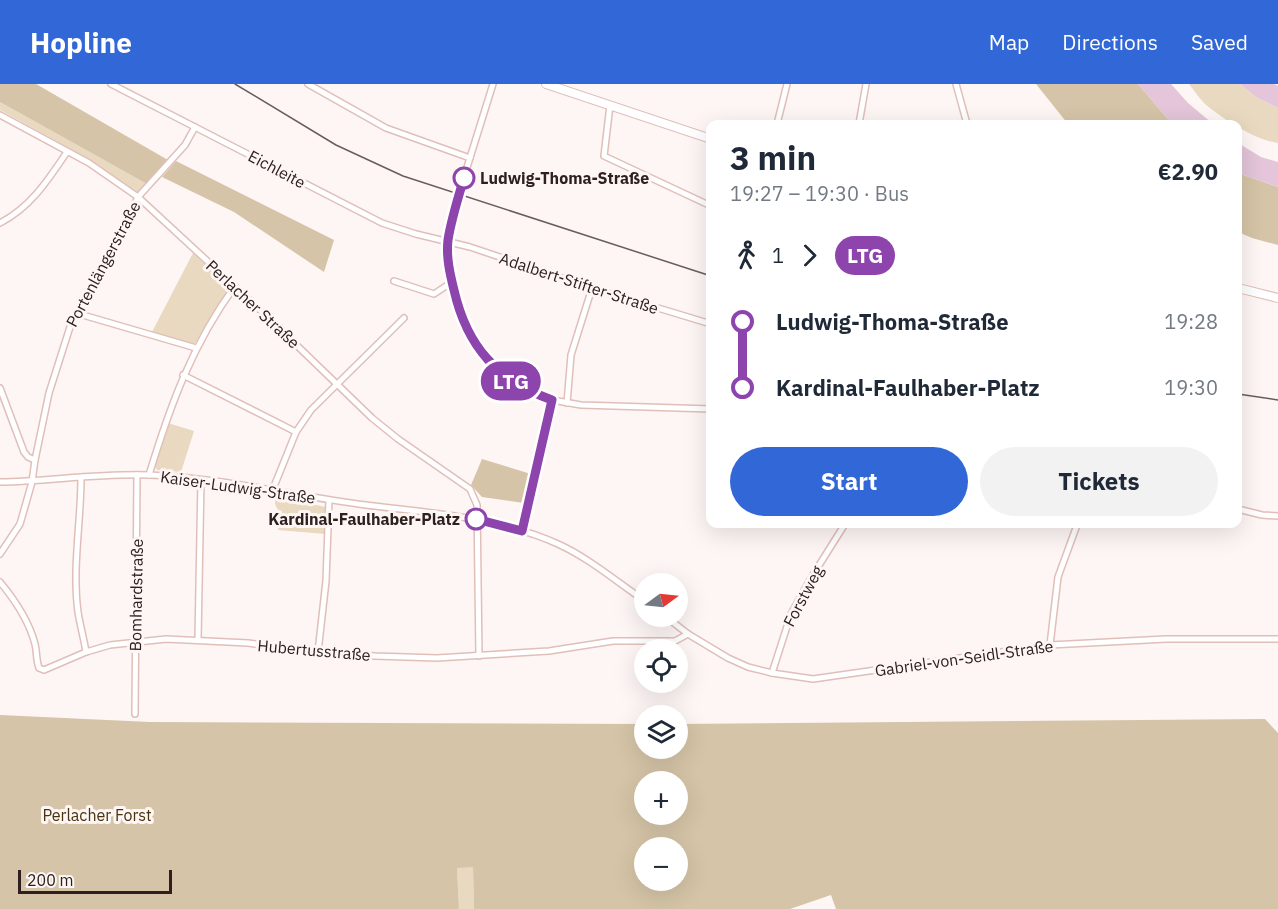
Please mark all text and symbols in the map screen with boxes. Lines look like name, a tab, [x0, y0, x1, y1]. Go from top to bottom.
text: Hopline	[30, 24, 132, 61]
text: Map	[989, 28, 1029, 56]
text: Directions	[1062, 28, 1158, 56]
text: Saved	[1191, 28, 1248, 56]
text: 3 min	[730, 136, 816, 179]
street label: Eichleite	[245, 146, 309, 192]
text: €2.90	[1158, 157, 1218, 186]
marker: Ludwig-Thoma-Straße	[453, 167, 475, 189]
place label: Ludwig-Thoma-Straße	[480, 168, 649, 188]
text: 19:27 – 19:30 · Bus	[730, 180, 909, 207]
street label: Portenlängerstraße	[61, 198, 145, 330]
icon: walk	[730, 239, 763, 272]
icon: forward	[793, 239, 826, 272]
text: LTG	[847, 241, 883, 269]
text: 1	[772, 242, 784, 269]
street label: Adalbert-Stifter-Straße	[497, 248, 661, 318]
street label: Perlacher Straße	[202, 255, 304, 353]
text: Ludwig-Thoma-Straße	[776, 307, 1009, 336]
text: 19:28	[1164, 308, 1218, 335]
line badge: LTG	[476, 362, 546, 400]
text: LTG	[493, 367, 529, 395]
text: Kardinal-Faulhaber-Platz	[776, 373, 1040, 402]
text: 19:30	[1164, 374, 1218, 401]
button: Start	[730, 447, 968, 516]
button: Tickets	[980, 447, 1218, 516]
street label: Kaiser-Ludwig-Straße	[159, 466, 317, 508]
marker: Kardinal-Faulhaber-Platz	[465, 508, 487, 530]
place label: Kardinal-Faulhaber-Platz	[268, 509, 460, 529]
street label: Bomhardstraße	[125, 538, 147, 652]
street label: Forstweg	[779, 562, 828, 630]
north arrow	[634, 573, 688, 627]
map controls	[634, 573, 688, 891]
street label: Hubertusstraße	[257, 635, 372, 665]
street label: Gabriel-von-Seidl-Straße	[874, 636, 1055, 680]
button: locate	[634, 639, 688, 693]
button: layers	[634, 705, 688, 759]
button: +	[634, 771, 688, 825]
park label: Perlacher Forst	[42, 805, 152, 825]
button: −	[634, 837, 688, 891]
scale bar	[18, 867, 172, 894]
text: 200 m	[27, 870, 74, 890]

